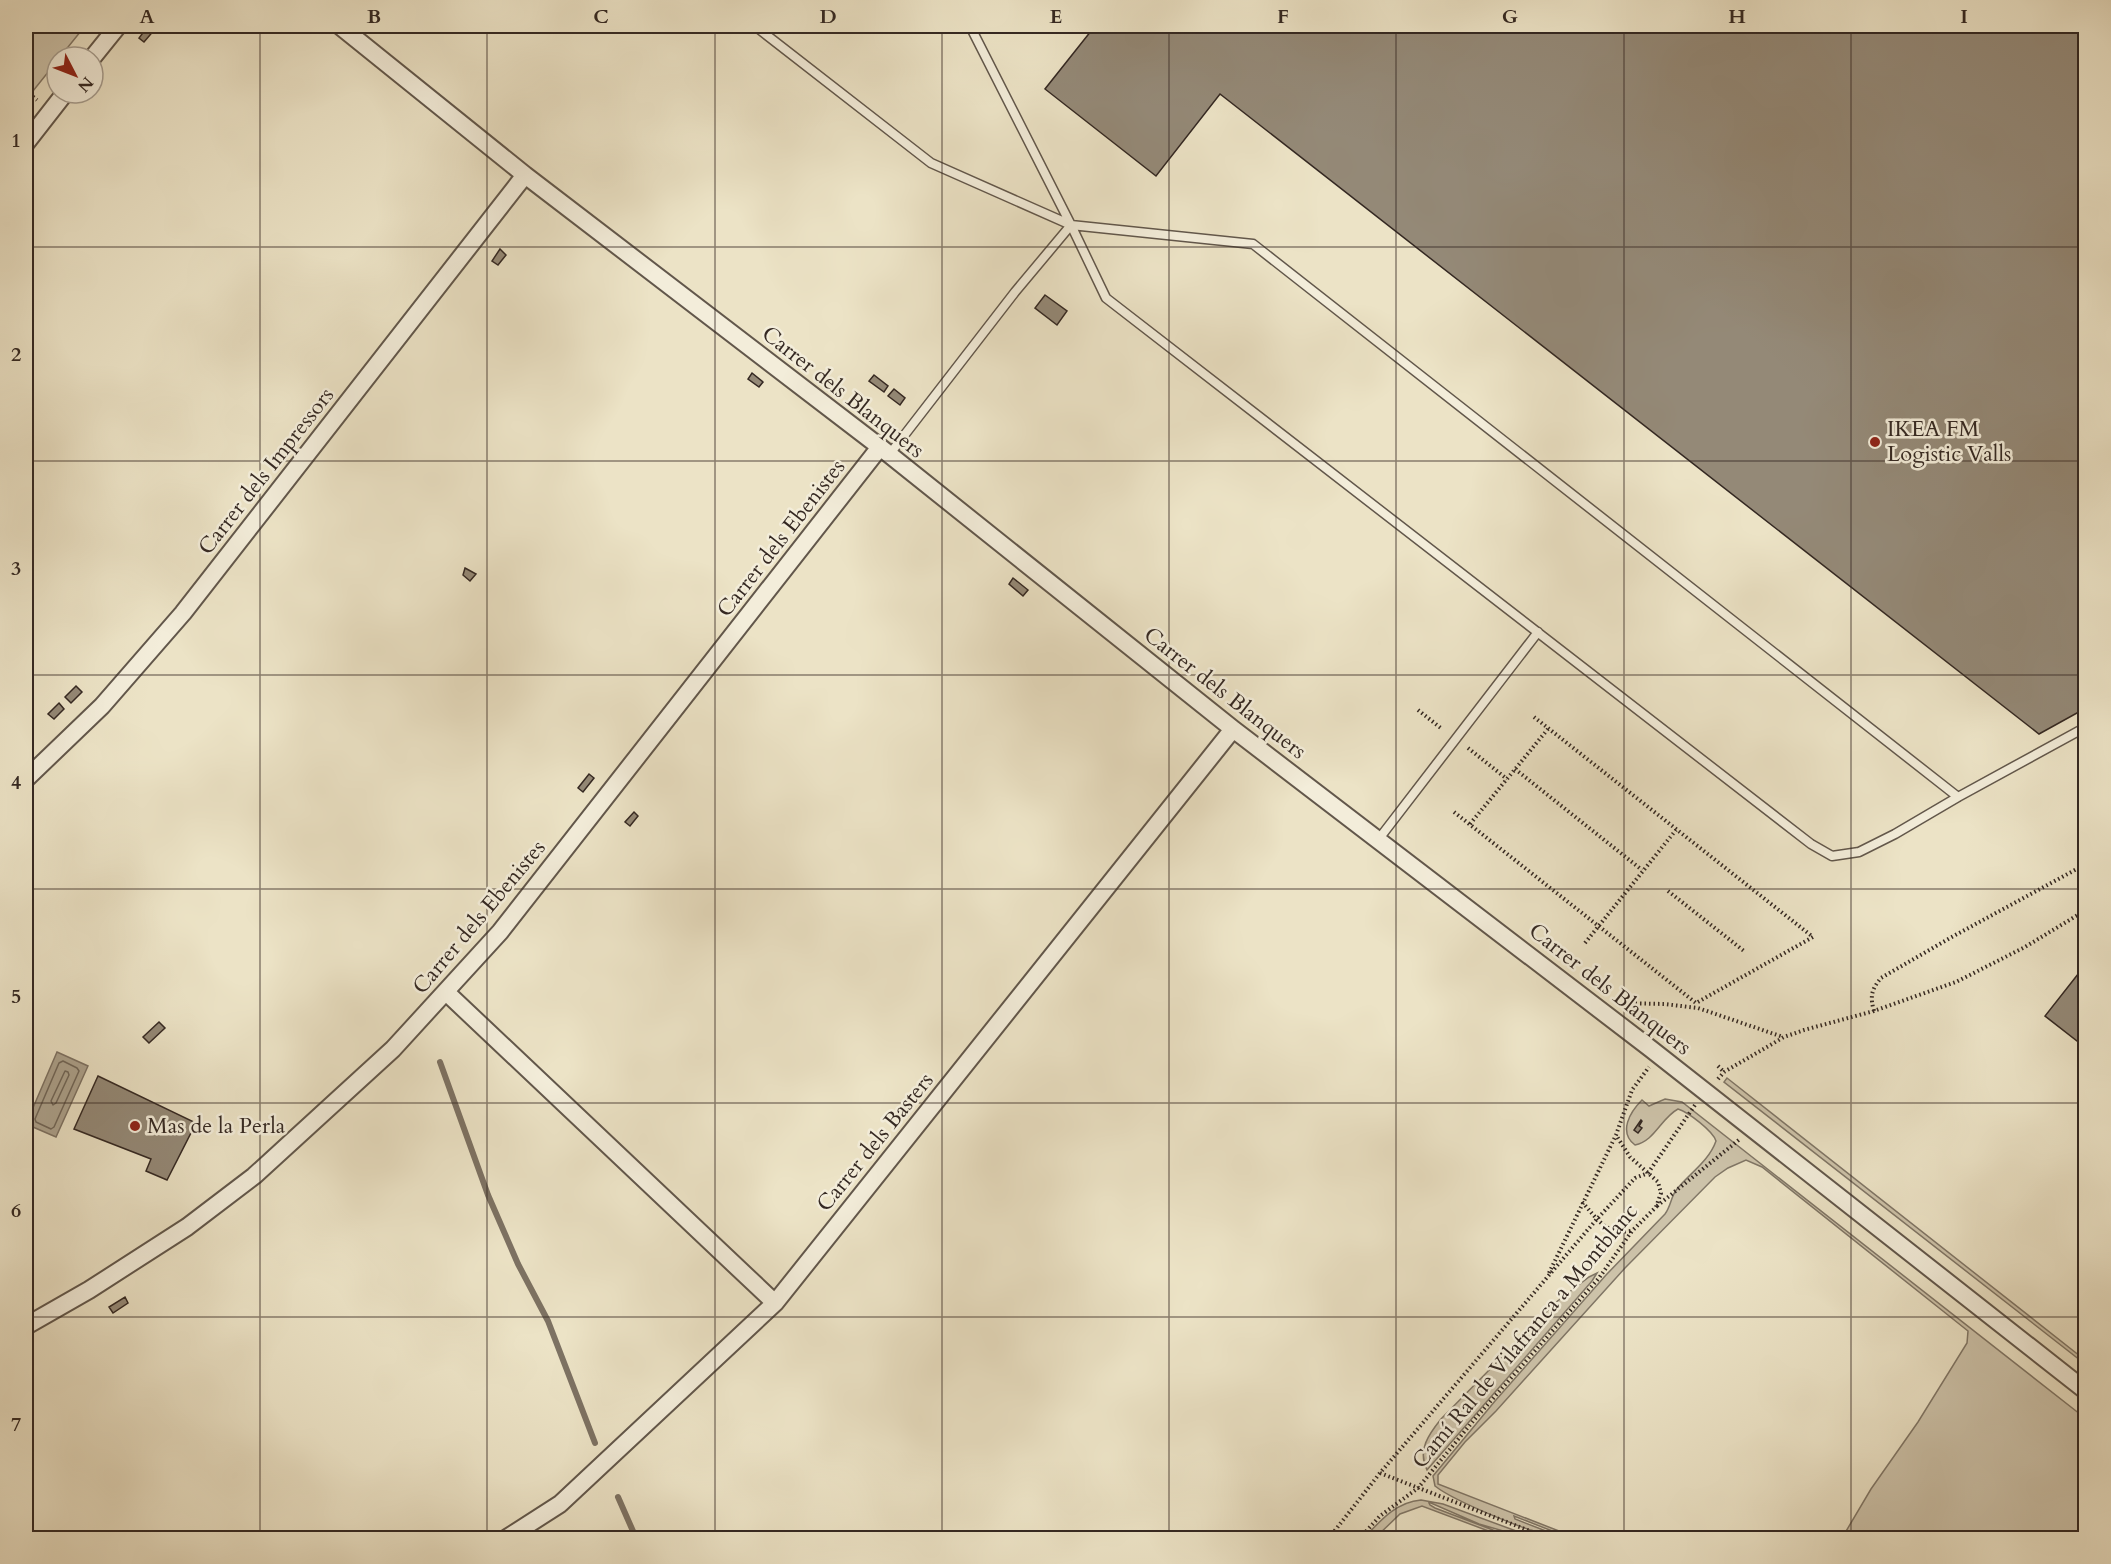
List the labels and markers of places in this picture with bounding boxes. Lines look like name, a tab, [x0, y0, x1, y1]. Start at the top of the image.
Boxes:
place label: IKEA FM Logistic Valls	[1887, 414, 2011, 469]
marker: IKEA FM Logistic Valls	[1868, 435, 1882, 449]
place label: Mas de la Perla	[147, 1111, 286, 1141]
marker: Mas de la Perla	[128, 1119, 142, 1133]

